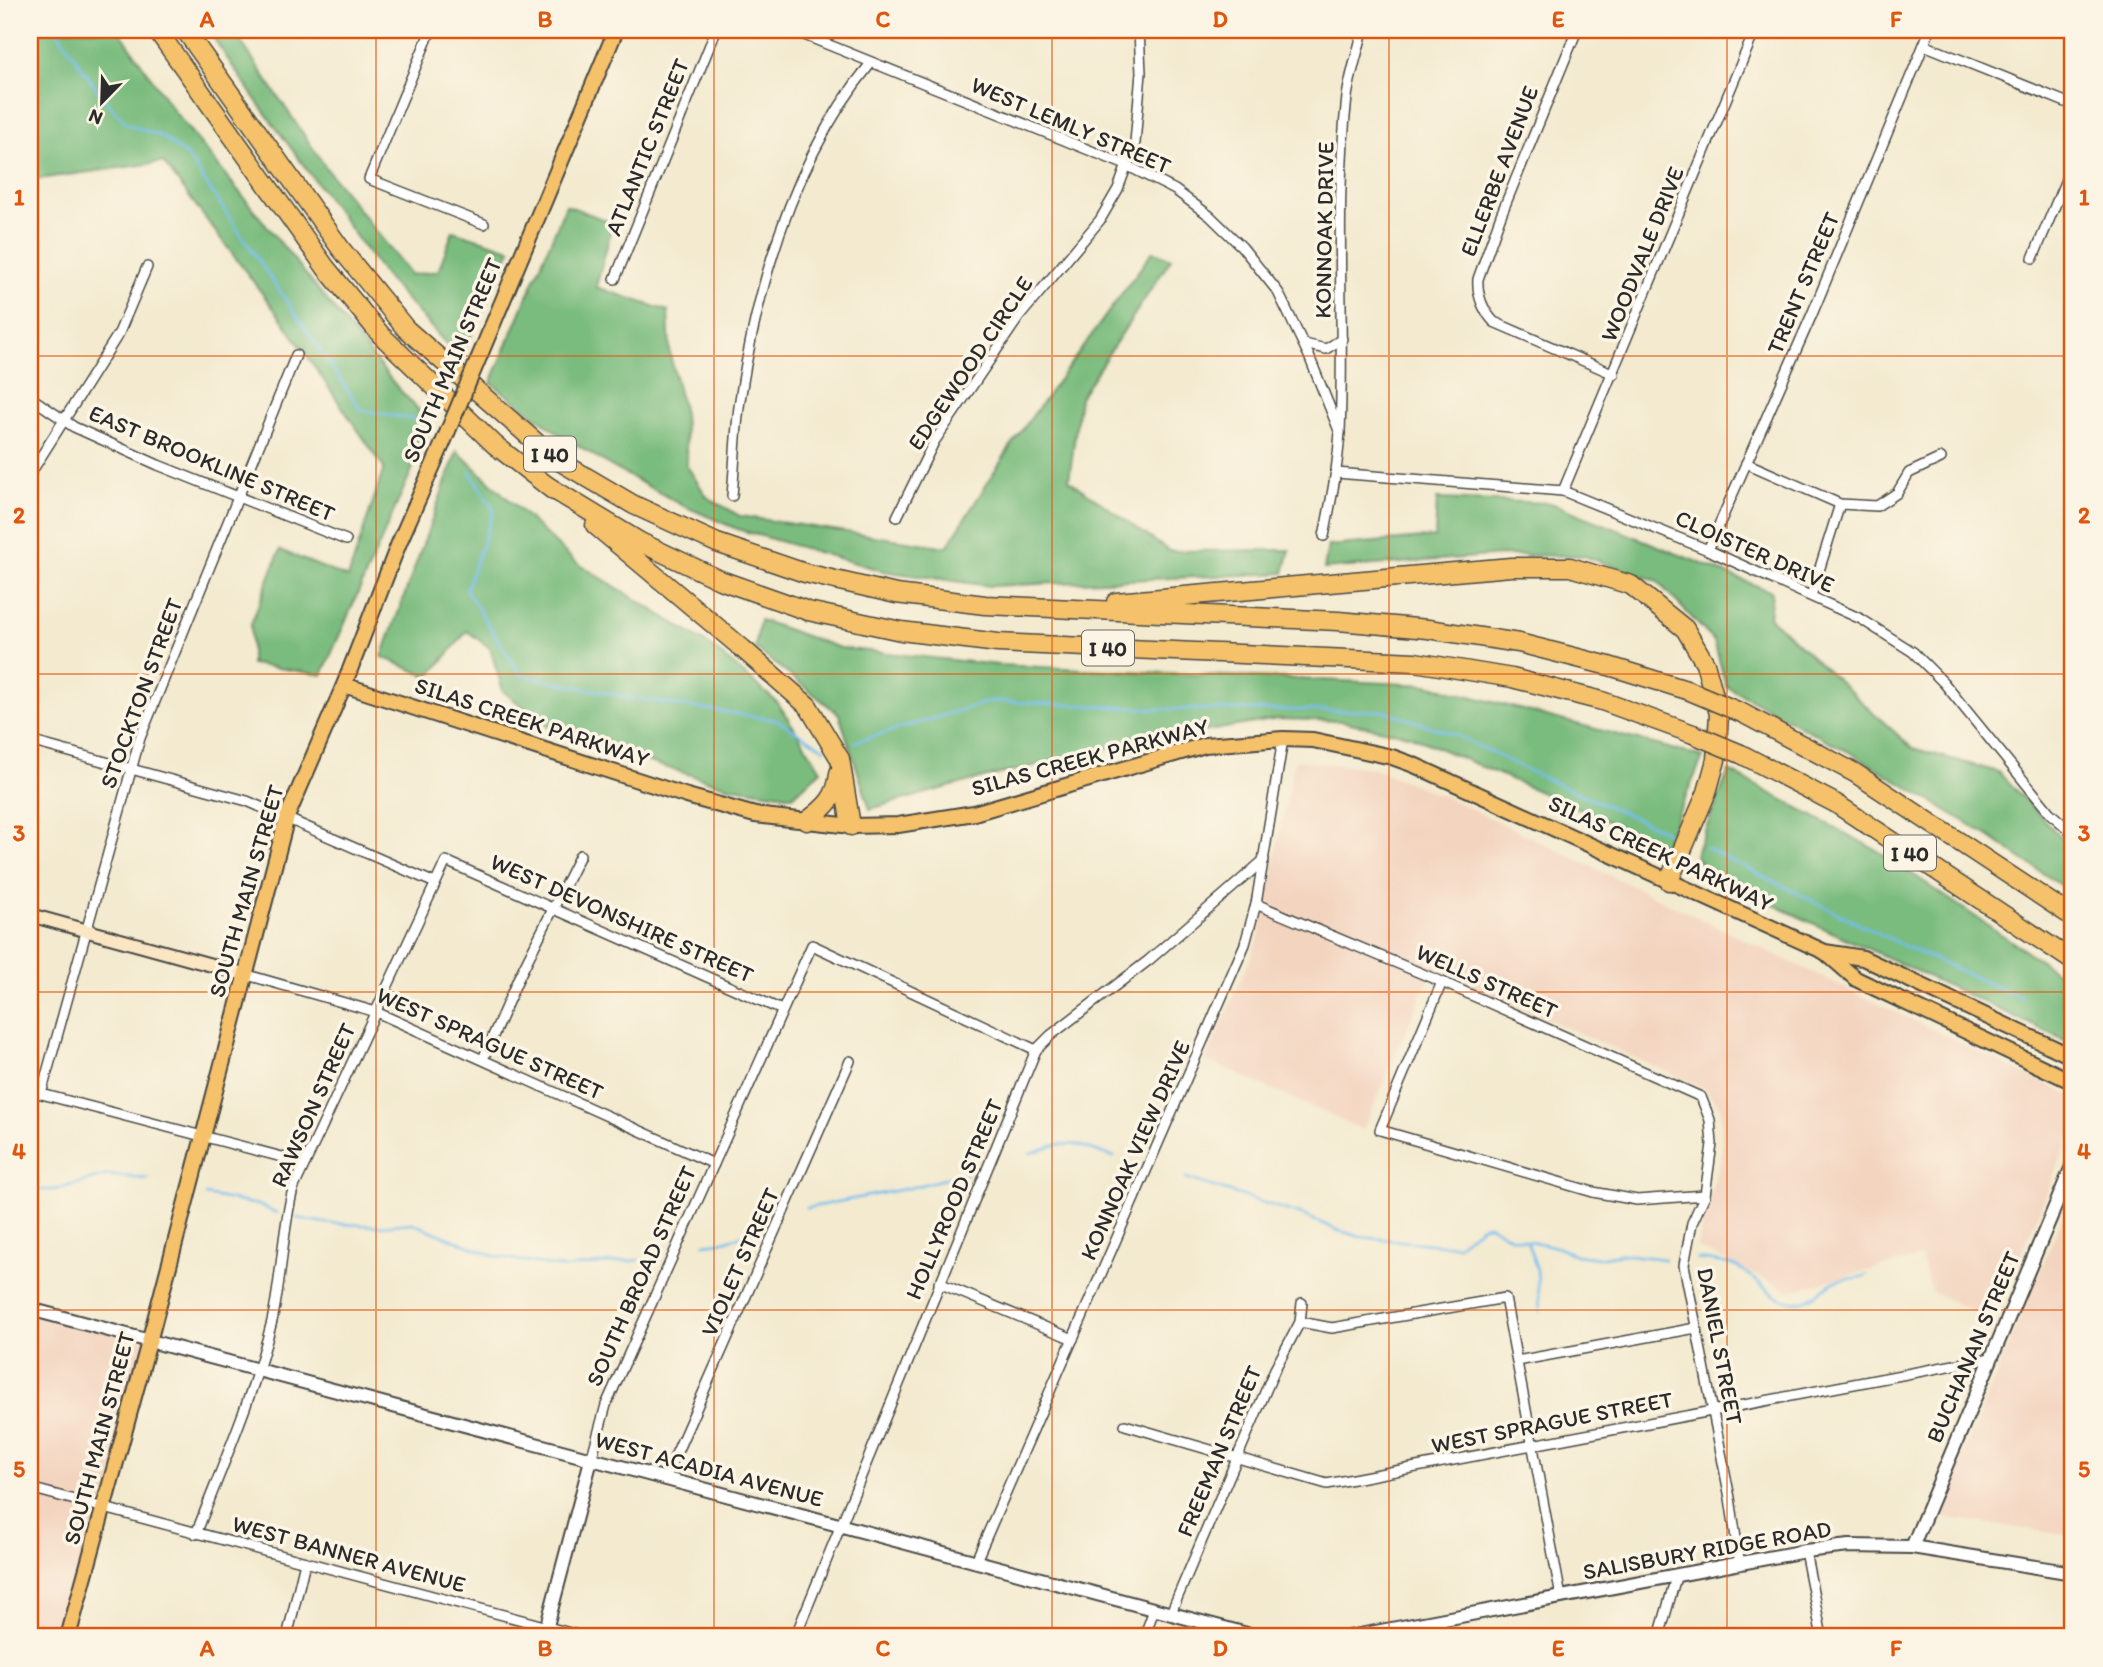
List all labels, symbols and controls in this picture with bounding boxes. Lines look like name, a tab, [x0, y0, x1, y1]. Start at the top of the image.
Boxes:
text: A	[199, 5, 215, 33]
text: B	[538, 5, 553, 33]
text: C	[876, 5, 891, 33]
text: D	[1212, 5, 1228, 33]
text: E	[1552, 5, 1565, 33]
text: F	[1890, 5, 1903, 33]
street label: ATLANTIC STREET	[599, 54, 695, 239]
north arrow	[66, 66, 136, 136]
street label: WEST LEMLY STREET	[967, 70, 1175, 180]
street label: ELLERBE AVENUE	[1454, 82, 1544, 260]
text: N	[85, 104, 106, 130]
street label: KONNOAK DRIVE	[1308, 141, 1340, 319]
street label: WOODVALE DRIVE	[1594, 162, 1690, 346]
text: 1	[14, 183, 25, 211]
text: 1	[2079, 183, 2090, 211]
street label: TRENT STREET	[1760, 208, 1846, 358]
street label: SOUTH MAIN STREET	[396, 253, 508, 467]
street label: EDGEWOOD CIRCLE	[901, 270, 1039, 455]
street label: EAST BROOKLINE STREET	[85, 398, 339, 528]
road number: I 40	[524, 436, 576, 472]
text: 2	[13, 501, 26, 529]
text: 2	[2078, 501, 2091, 529]
street label: CLOISTER DRIVE	[1671, 503, 1839, 599]
street label: STOCKTON STREET	[94, 594, 188, 792]
road number: I 40	[1082, 630, 1134, 666]
street label: SILAS CREEK PARKWAY	[411, 671, 653, 773]
street label: SILAS CREEK PARKWAY	[968, 712, 1212, 802]
street label: SOUTH MAIN STREET	[202, 782, 290, 1000]
street label: SILAS CREEK PARKWAY	[1544, 789, 1778, 917]
text: 3	[13, 819, 26, 847]
text: 3	[2078, 819, 2091, 847]
road number: I 40	[1884, 836, 1936, 870]
street label: WEST DEVONSHIRE STREET	[486, 847, 758, 989]
street label: WELLS STREET	[1412, 937, 1562, 1025]
street label: WEST SPRAGUE STREET	[372, 980, 608, 1106]
street label: RAWSON STREET	[264, 1019, 362, 1191]
street label: KONNOAK VIEW DRIVE	[1074, 1036, 1196, 1264]
street label: HOLLYROOD STREET	[899, 1094, 1009, 1304]
text: 4	[12, 1137, 26, 1165]
text: 4	[2077, 1137, 2091, 1165]
street label: SOUTH BROAD STREET	[580, 1161, 702, 1390]
street label: VIOLET STREET	[695, 1183, 785, 1341]
street label: BUCHANAN STREET	[1920, 1247, 2026, 1447]
street label: DANIEL STREET	[1691, 1265, 1749, 1427]
street label: SOUTH MAIN STREET	[57, 1328, 141, 1548]
street label: FREEMAN STREET	[1170, 1361, 1268, 1541]
street label: WEST SPRAGUE STREET	[1429, 1385, 1675, 1459]
street label: WEST ACADIA AVENUE	[592, 1425, 826, 1513]
text: 5	[13, 1455, 25, 1483]
text: 5	[2078, 1455, 2090, 1483]
street label: WEST BANNER AVENUE	[229, 1509, 469, 1599]
street label: SALISBURY RIDGE ROAD	[1581, 1514, 1833, 1586]
text: A	[199, 1634, 215, 1662]
text: B	[538, 1634, 553, 1662]
text: C	[876, 1634, 891, 1662]
text: D	[1212, 1634, 1228, 1662]
text: E	[1552, 1634, 1565, 1662]
text: F	[1890, 1634, 1903, 1662]

